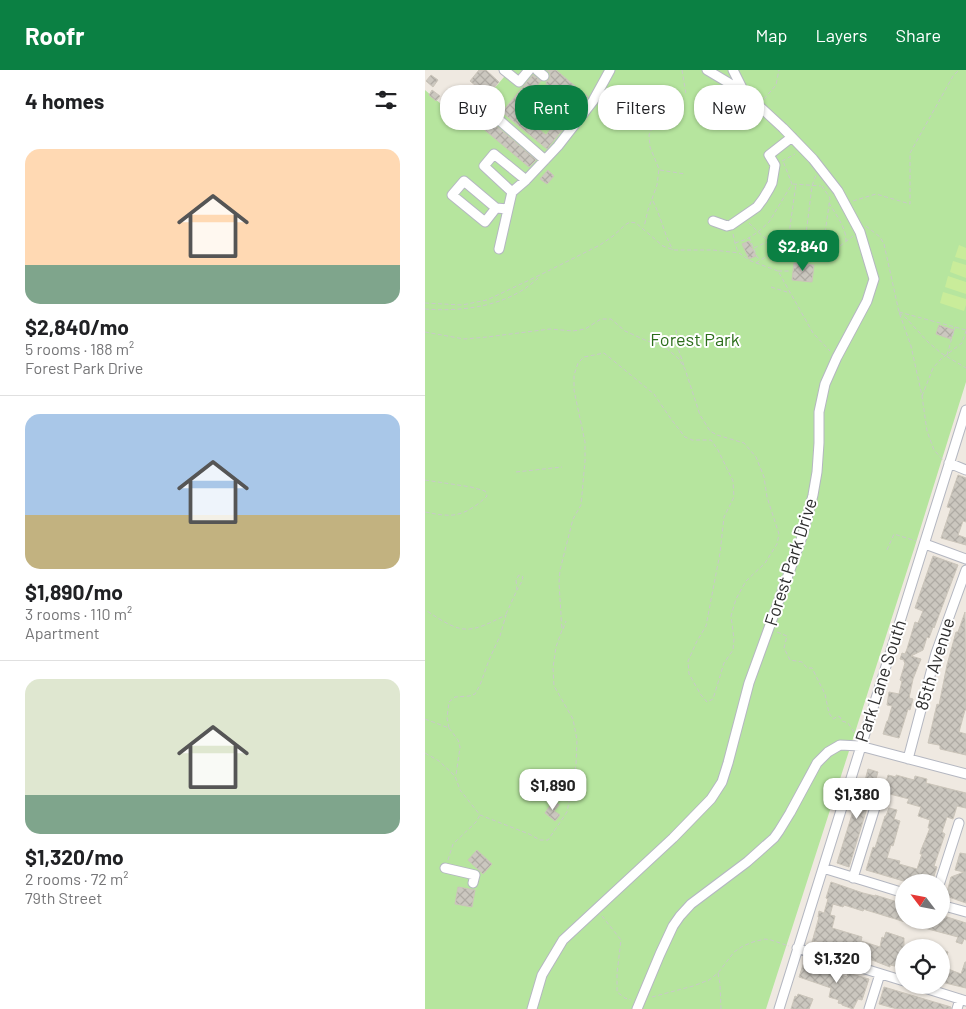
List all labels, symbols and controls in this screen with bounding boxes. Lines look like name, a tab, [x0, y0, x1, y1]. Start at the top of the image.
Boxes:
text: Roofr	[25, 21, 84, 50]
text: Map	[755, 24, 787, 46]
text: Layers	[815, 24, 868, 46]
text: Share	[896, 24, 941, 46]
chip: Buy	[440, 85, 505, 130]
chip: Rent	[515, 85, 588, 130]
chip: Filters	[598, 85, 684, 130]
chip: New	[694, 85, 764, 130]
icon: filters	[372, 86, 400, 114]
text: 4 homes	[25, 88, 104, 113]
icon: home	[168, 181, 258, 271]
pin: $2,840	[762, 230, 844, 272]
text: $2,840	[778, 236, 828, 255]
text: $2,840/mo	[25, 314, 129, 339]
park label: Forest Park	[650, 328, 740, 350]
text: 5 rooms · 188 m²	[25, 339, 134, 358]
text: Forest Park Drive	[25, 358, 143, 377]
icon: home	[168, 447, 258, 537]
street label: Forest Park Drive	[759, 495, 821, 628]
text: $1,890/mo	[25, 579, 123, 604]
text: 3 rooms · 110 m²	[25, 604, 132, 623]
street label: 85th Avenue	[910, 615, 959, 713]
street label: Park Lane South	[850, 617, 910, 745]
text: Apartment	[25, 623, 100, 642]
icon: home	[168, 712, 258, 802]
pin: $1,890	[512, 768, 594, 811]
text: $1,890	[530, 775, 576, 794]
pin: $1,380	[816, 778, 898, 820]
text: $1,380	[834, 784, 880, 803]
text: $1,320/mo	[25, 844, 124, 869]
text: 2 rooms · 72 m²	[25, 869, 128, 888]
north arrow	[895, 874, 950, 929]
map controls	[895, 874, 950, 994]
text: 79th Street	[25, 888, 102, 907]
button: locate	[895, 939, 950, 994]
pin: $1,320	[796, 942, 878, 984]
text: $1,320	[814, 948, 860, 967]

